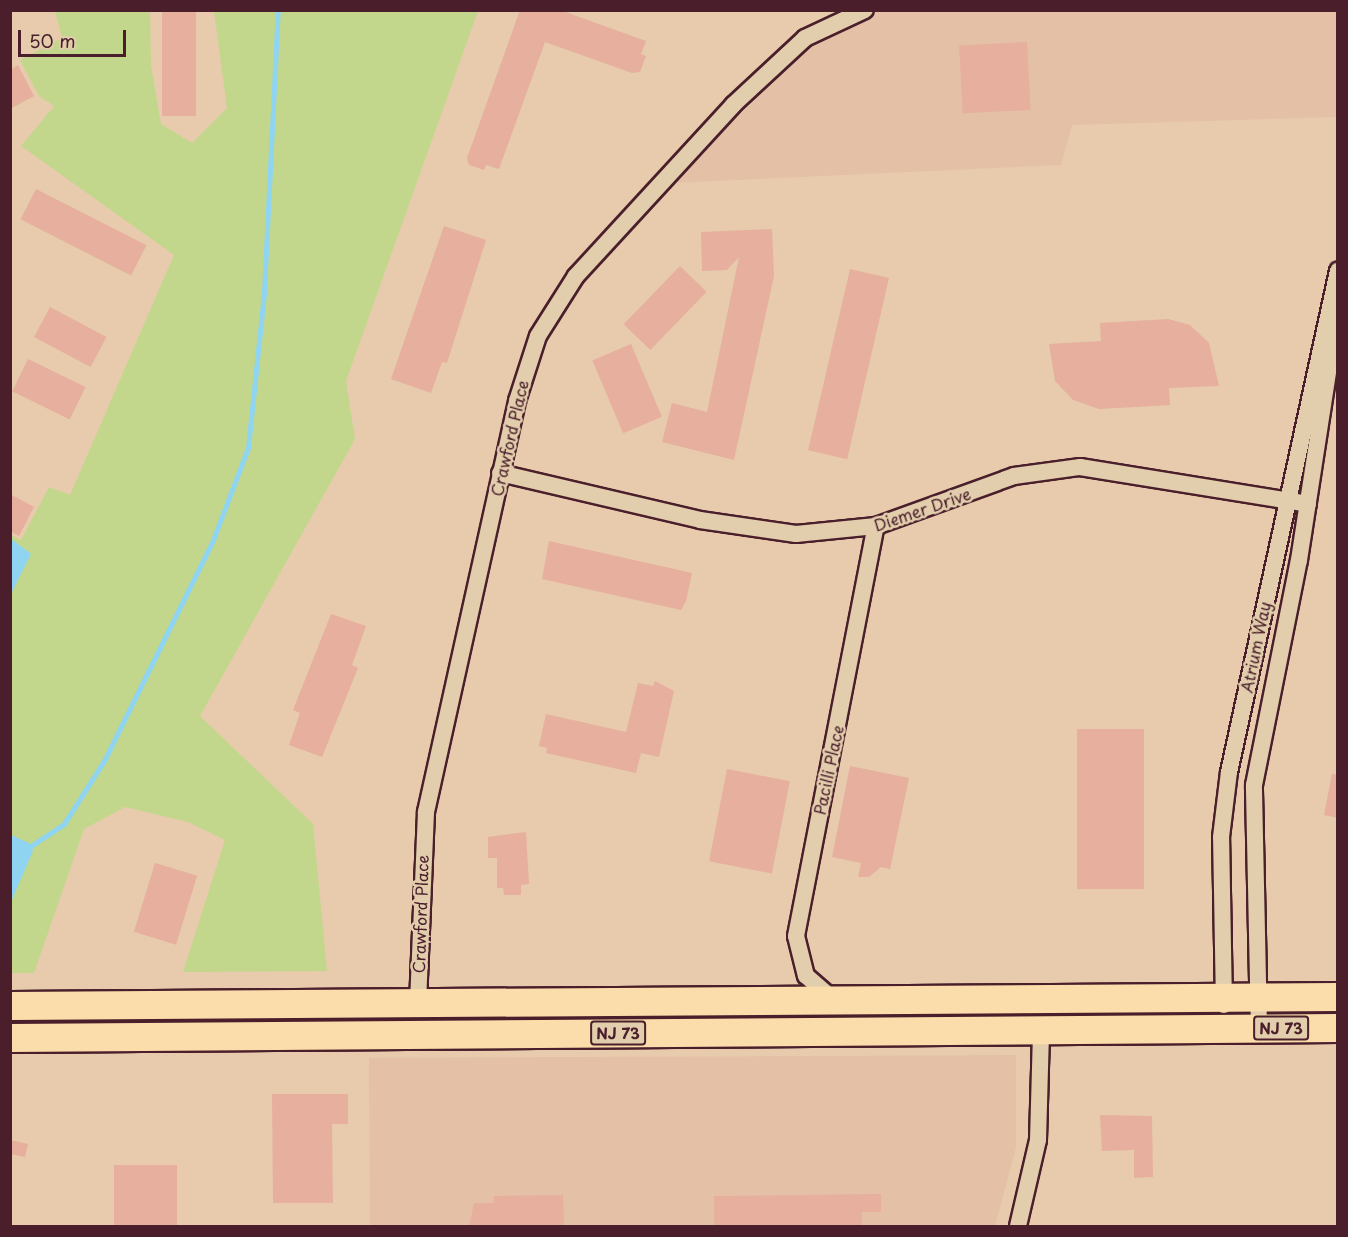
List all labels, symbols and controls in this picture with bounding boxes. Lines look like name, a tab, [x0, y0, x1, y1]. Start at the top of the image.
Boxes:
scale bar	[21, 18, 129, 56]
text: 50 m	[29, 27, 76, 54]
street label: Crawford Place	[486, 378, 532, 498]
street label: Diemer Drive	[871, 483, 973, 535]
street label: Atrium Way	[1236, 600, 1274, 694]
street label: Pacilli Place	[809, 723, 847, 817]
street label: Crawford Place	[408, 854, 432, 974]
road number: NJ 73	[1252, 1016, 1310, 1040]
road number: NJ 73	[590, 1021, 646, 1045]

